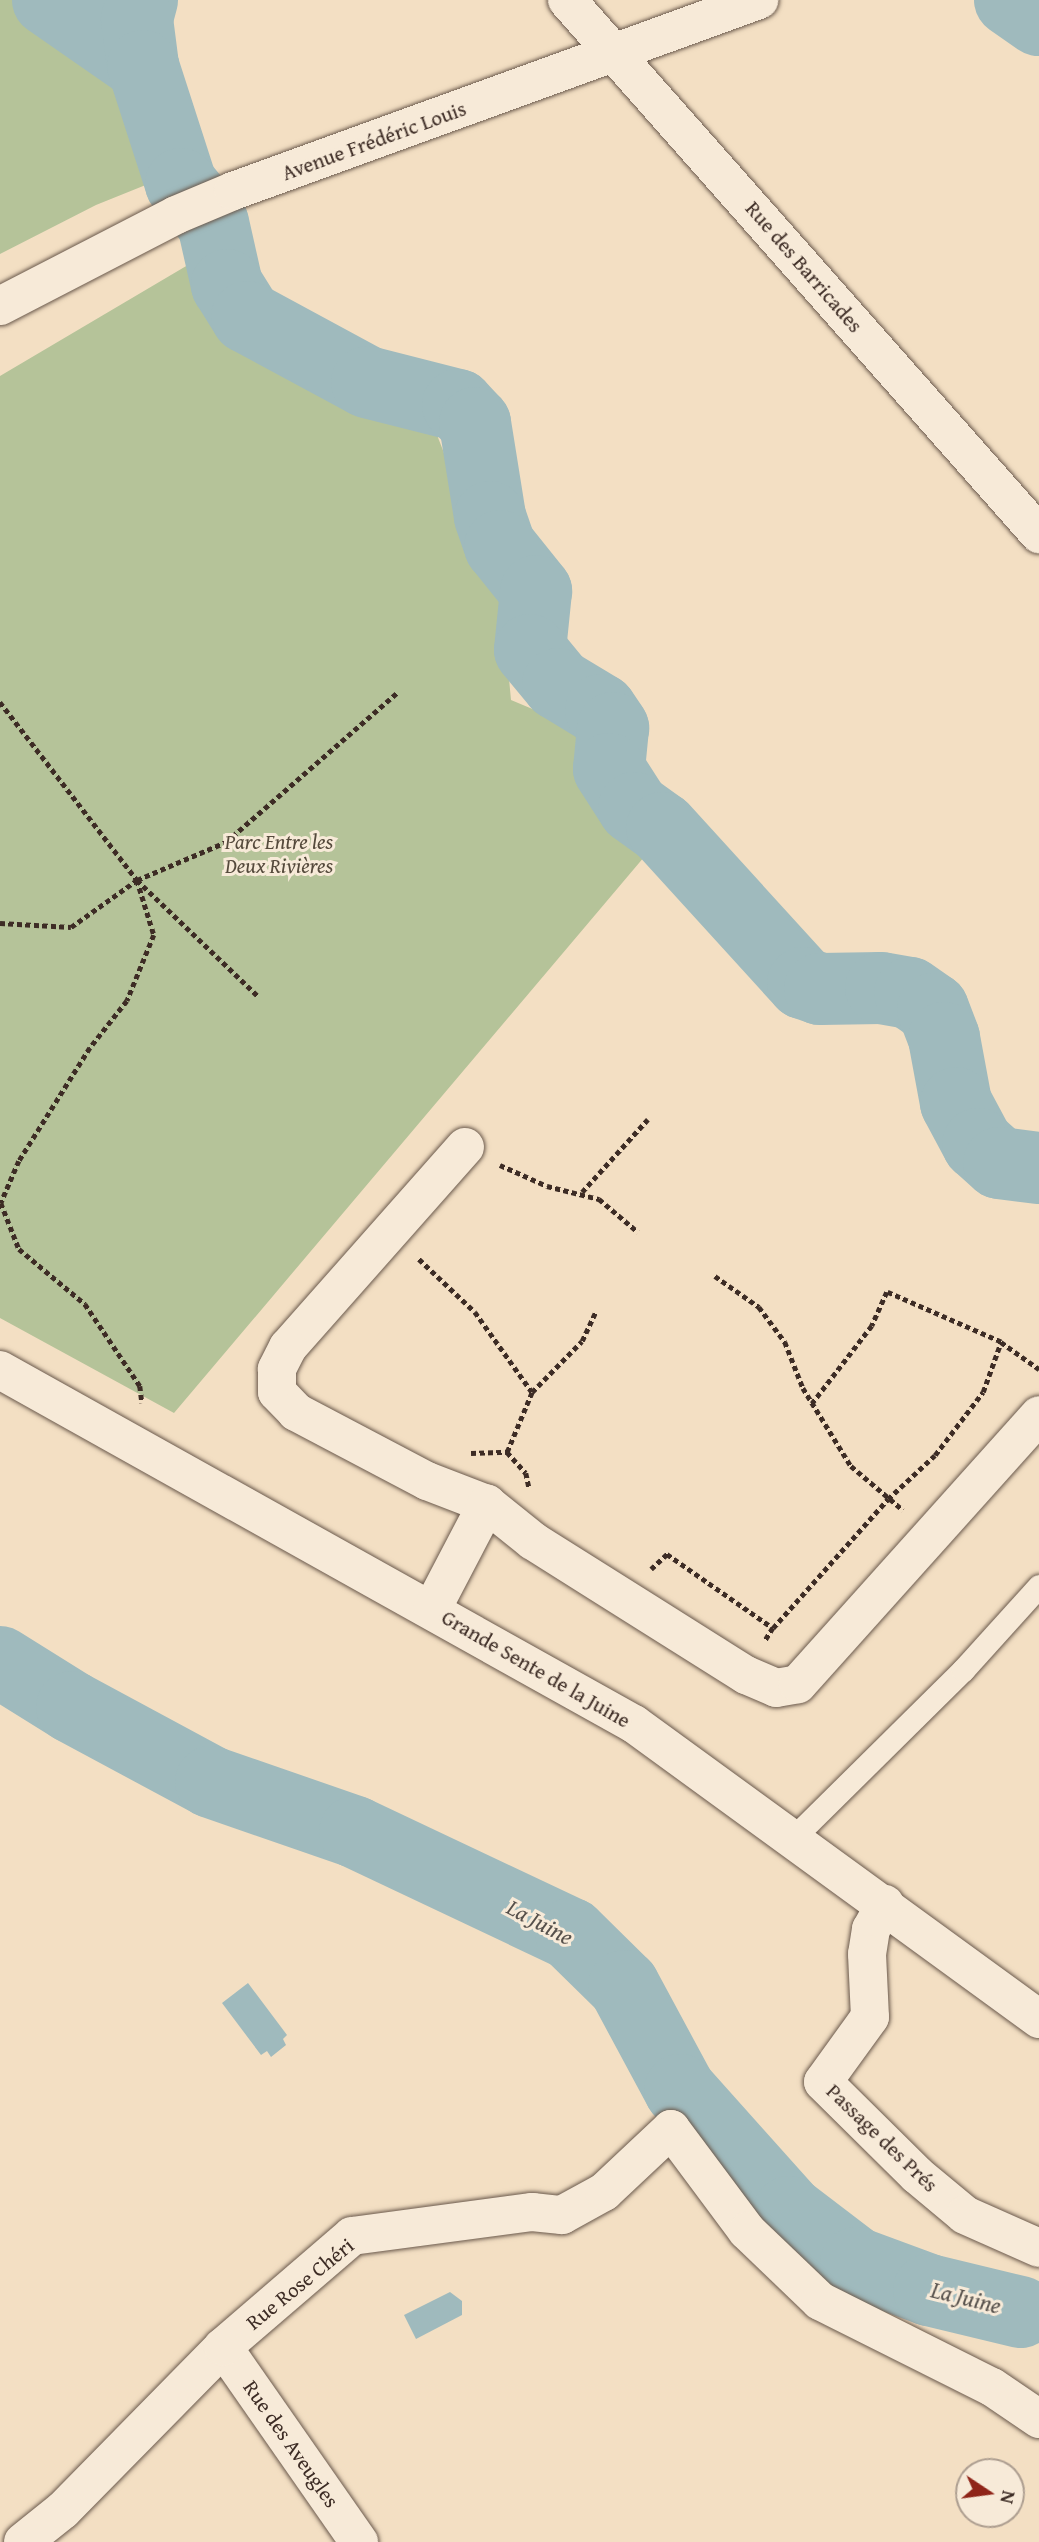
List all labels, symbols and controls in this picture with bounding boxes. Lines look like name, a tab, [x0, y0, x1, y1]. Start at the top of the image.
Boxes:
street label: Avenue Frédéric Louis	[279, 96, 469, 186]
street label: Rue des Barricades	[740, 196, 868, 338]
park label: Parc Entre les Deux Rivières	[225, 829, 333, 879]
street label: Grande Sente de la Juine	[437, 1605, 635, 1733]
water label: La Juine	[502, 1893, 578, 1951]
street label: Passage des Prés	[821, 2079, 943, 2197]
street label: Rue Rose Chéri	[241, 2233, 359, 2335]
water label: La Juine	[928, 2276, 1004, 2320]
street label: Rue des Aveugles	[238, 2376, 344, 2512]
north arrow	[955, 2458, 1025, 2528]
text: N	[993, 2488, 1024, 2507]

